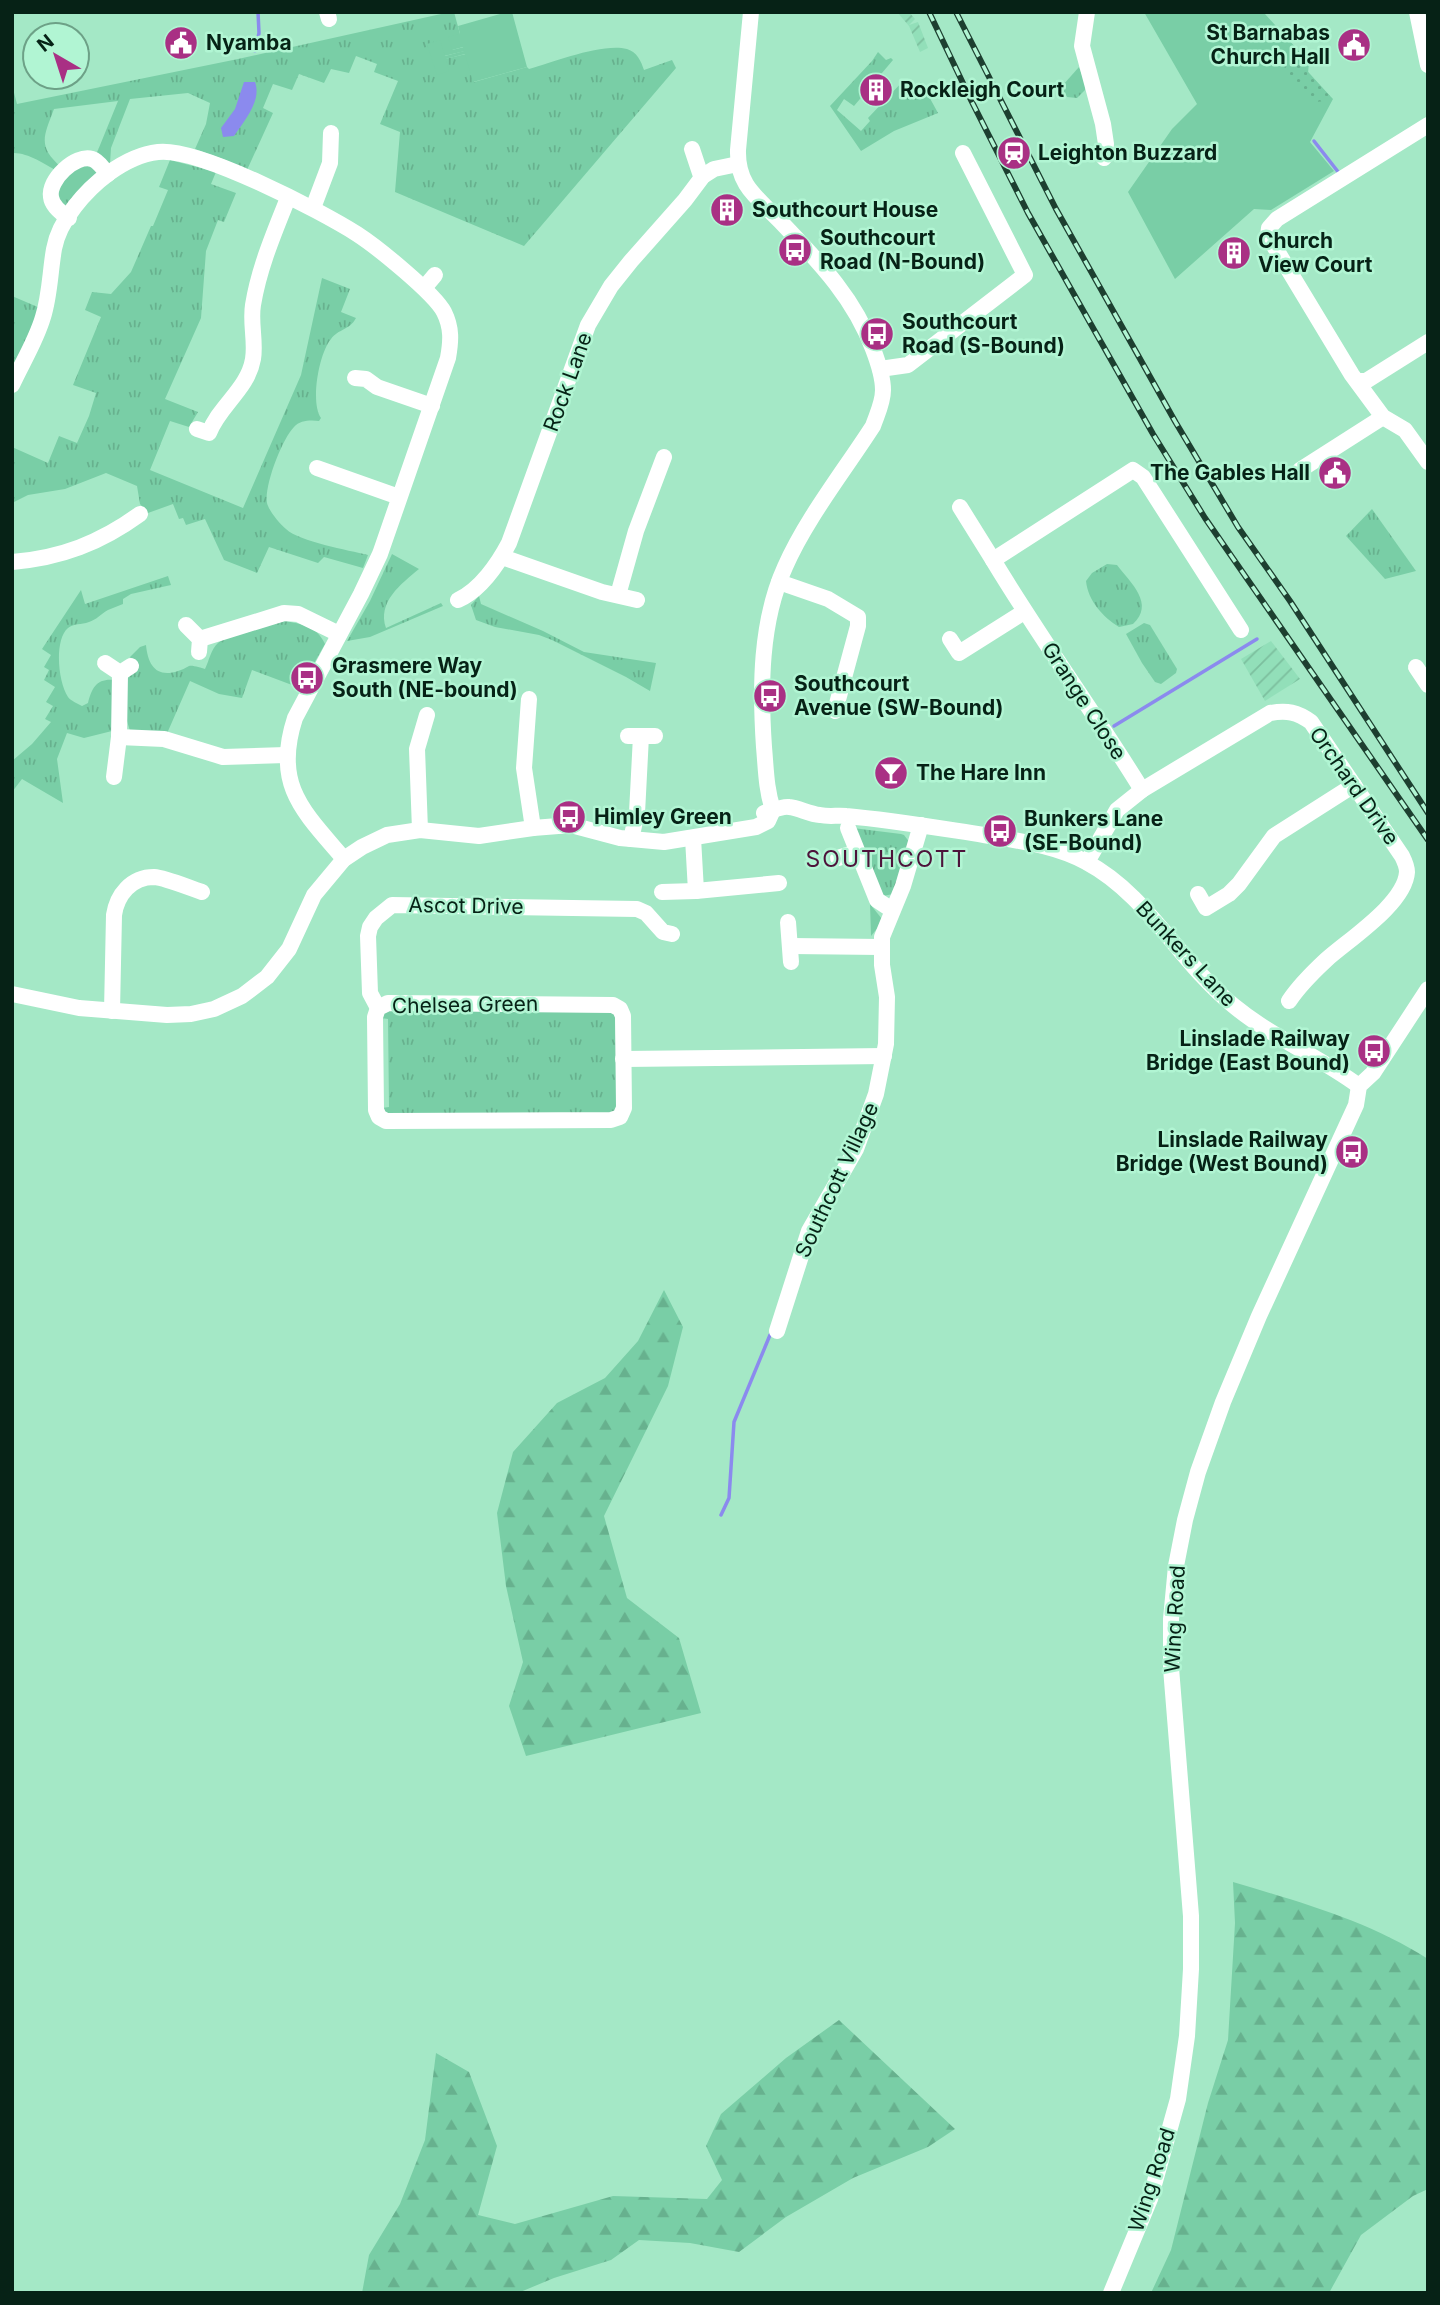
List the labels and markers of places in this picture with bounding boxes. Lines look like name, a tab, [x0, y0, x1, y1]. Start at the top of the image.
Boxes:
place label: St Barnabas Church Hall	[1206, 20, 1330, 69]
public building icon: Nyamba	[162, 24, 200, 62]
public building icon: St Barnabas Church Hall	[1335, 26, 1373, 64]
place label: Nyamba	[206, 30, 292, 55]
building icon: Rockleigh Court	[857, 71, 895, 109]
place label: Rockleigh Court	[900, 77, 1065, 102]
station icon: Leighton Buzzard	[995, 134, 1033, 172]
place label: Leighton Buzzard	[1038, 140, 1217, 165]
building icon: Southcourt House	[708, 191, 746, 229]
place label: Southcourt House	[752, 197, 938, 222]
place label: Southcourt Road (N-Bound)	[820, 225, 985, 274]
place label: Church View Court	[1258, 228, 1373, 277]
bus stop icon: Southcourt Road (N-Bound)	[776, 231, 814, 269]
building icon: Church View Court	[1215, 234, 1253, 272]
place label: Southcourt Road (S-Bound)	[902, 309, 1065, 358]
bus stop icon: Southcourt Road (S-Bound)	[858, 315, 896, 353]
public building icon: The Gables Hall	[1316, 454, 1354, 492]
place label: The Gables Hall	[1150, 460, 1310, 485]
place label: Grasmere Way South (NE-bound)	[332, 653, 518, 702]
bus stop icon: Grasmere Way South (NE-bound)	[288, 659, 326, 697]
place label: Southcourt Avenue (SW-Bound)	[794, 671, 1003, 720]
bus stop icon: Southcourt Avenue (SW-Bound)	[751, 677, 789, 715]
bar icon: The Hare Inn	[872, 754, 910, 792]
place label: The Hare Inn	[916, 760, 1046, 785]
bus stop icon: Himley Green	[550, 798, 588, 836]
place label: Himley Green	[594, 804, 732, 829]
place label: Bunkers Lane (SE-Bound)	[1024, 806, 1163, 855]
bus stop icon: Bunkers Lane (SE-Bound)	[981, 812, 1019, 850]
place label: Linslade Railway Bridge (East Bound)	[1146, 1026, 1350, 1075]
bus stop icon: Linslade Railway Bridge (East Bound)	[1355, 1032, 1393, 1070]
place label: Linslade Railway Bridge (West Bound)	[1116, 1127, 1328, 1176]
bus stop icon: Linslade Railway Bridge (West Bound)	[1333, 1133, 1371, 1171]

